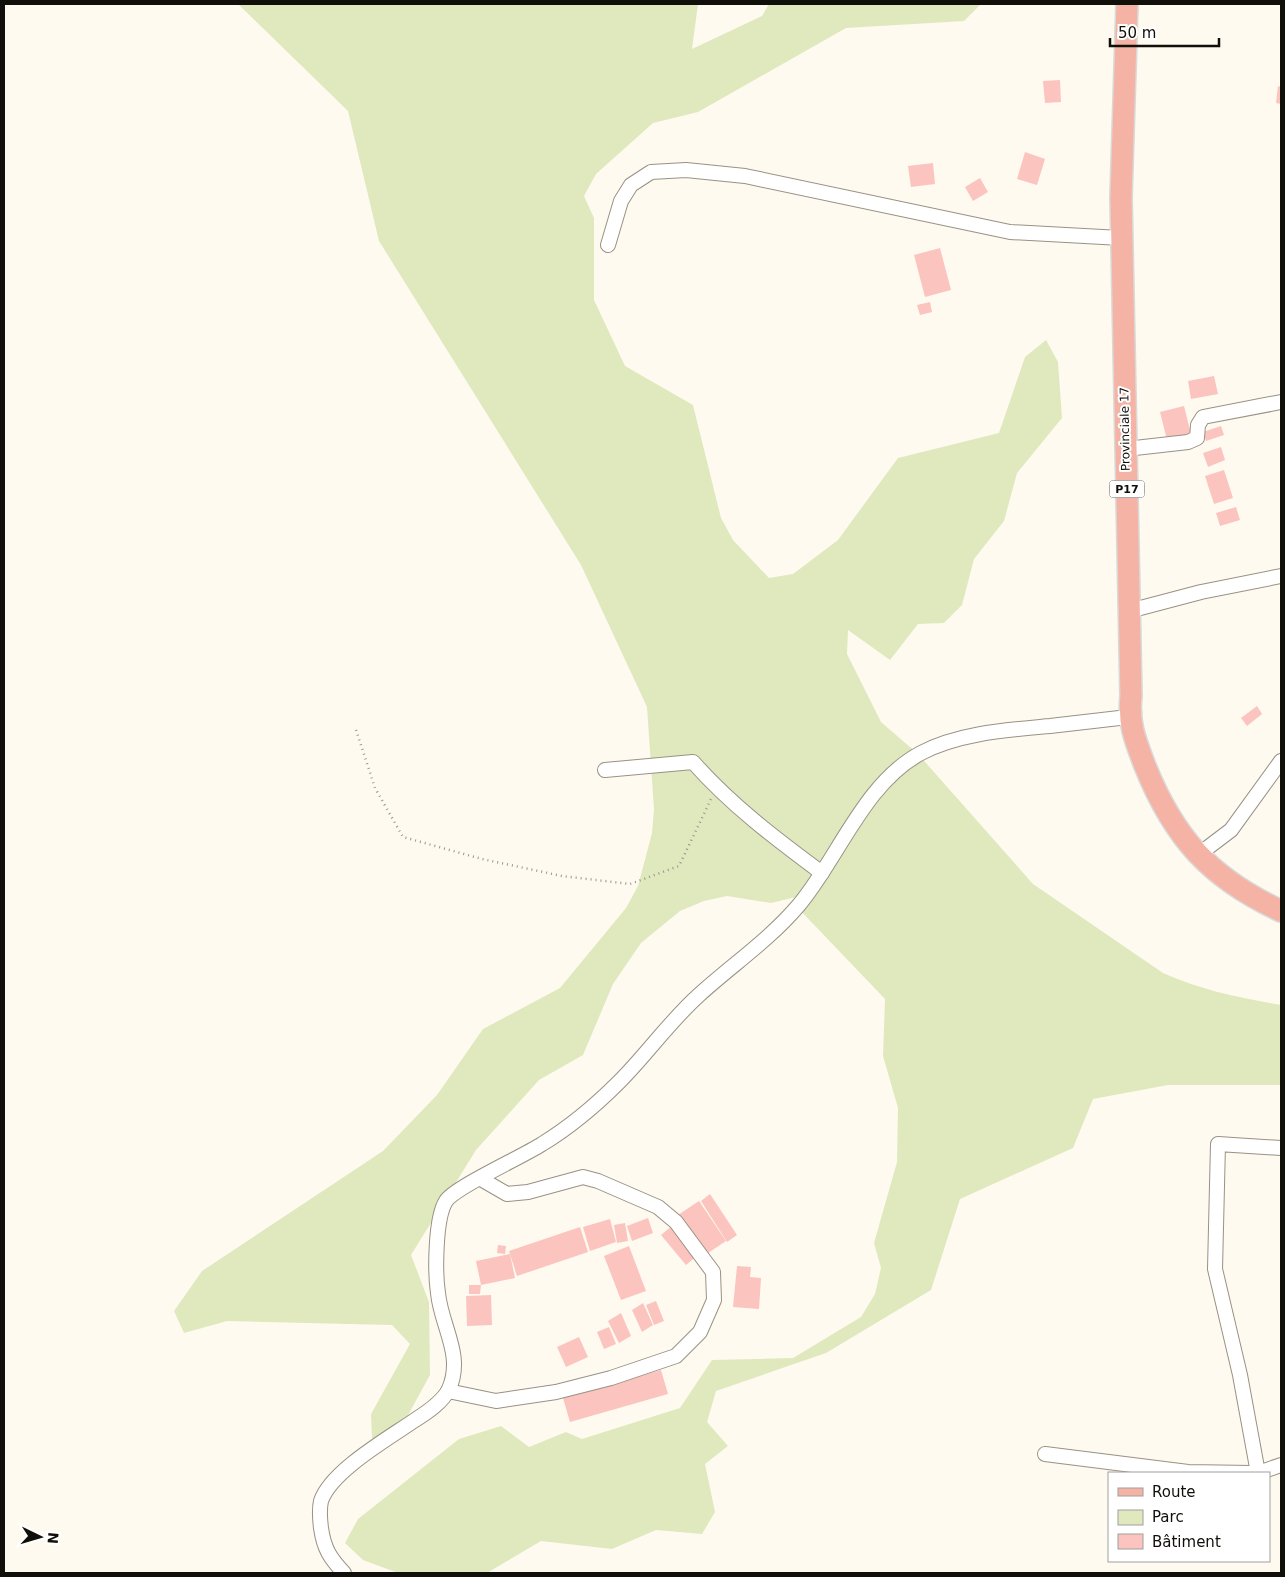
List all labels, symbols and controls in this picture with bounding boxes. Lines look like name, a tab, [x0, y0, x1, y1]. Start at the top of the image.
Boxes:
scale bar	[1110, 15, 1219, 47]
text: 50 m	[1118, 24, 1156, 42]
street label: Provinciale 17	[1117, 387, 1133, 471]
road number: P17	[1110, 480, 1144, 498]
legend	[1108, 1472, 1270, 1562]
text: Route	[1152, 1483, 1196, 1501]
text: Parc	[1152, 1508, 1184, 1526]
north arrow	[15, 1512, 65, 1562]
text: N	[44, 1532, 61, 1545]
text: Bâtiment	[1152, 1533, 1221, 1551]

